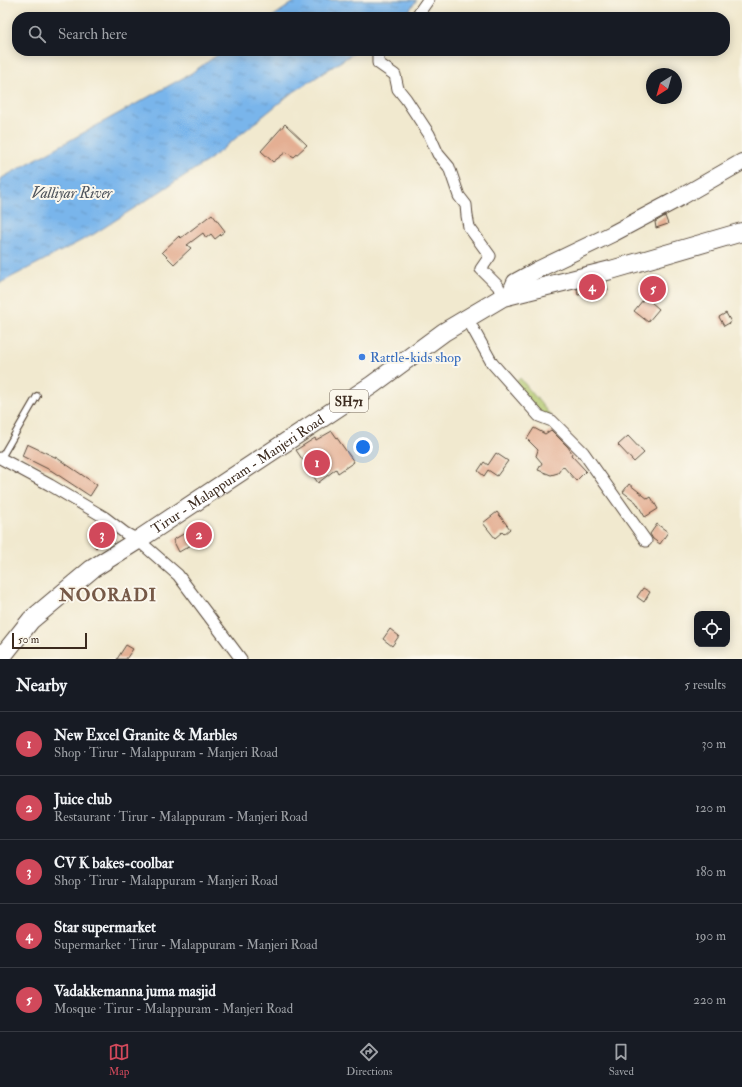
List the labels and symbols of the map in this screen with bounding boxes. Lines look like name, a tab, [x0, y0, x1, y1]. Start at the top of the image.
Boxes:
north arrow	[646, 68, 682, 104]
water label: Valliyar River	[32, 184, 114, 203]
pin: 4	[579, 272, 605, 302]
pin: 5	[640, 274, 666, 304]
place label: Rattle-kids shop	[370, 349, 461, 367]
marker: Rattle-kids shop	[357, 352, 367, 362]
road number: SH71	[330, 390, 368, 412]
street label: Tirur - Malappuram - Manjeri Road	[148, 411, 327, 538]
your location	[353, 437, 373, 457]
pin: 1	[304, 448, 330, 478]
pin: 3	[89, 520, 115, 550]
pin: 2	[186, 520, 212, 550]
district label: NOORADI	[58, 584, 157, 607]
scale bar	[12, 631, 87, 650]

